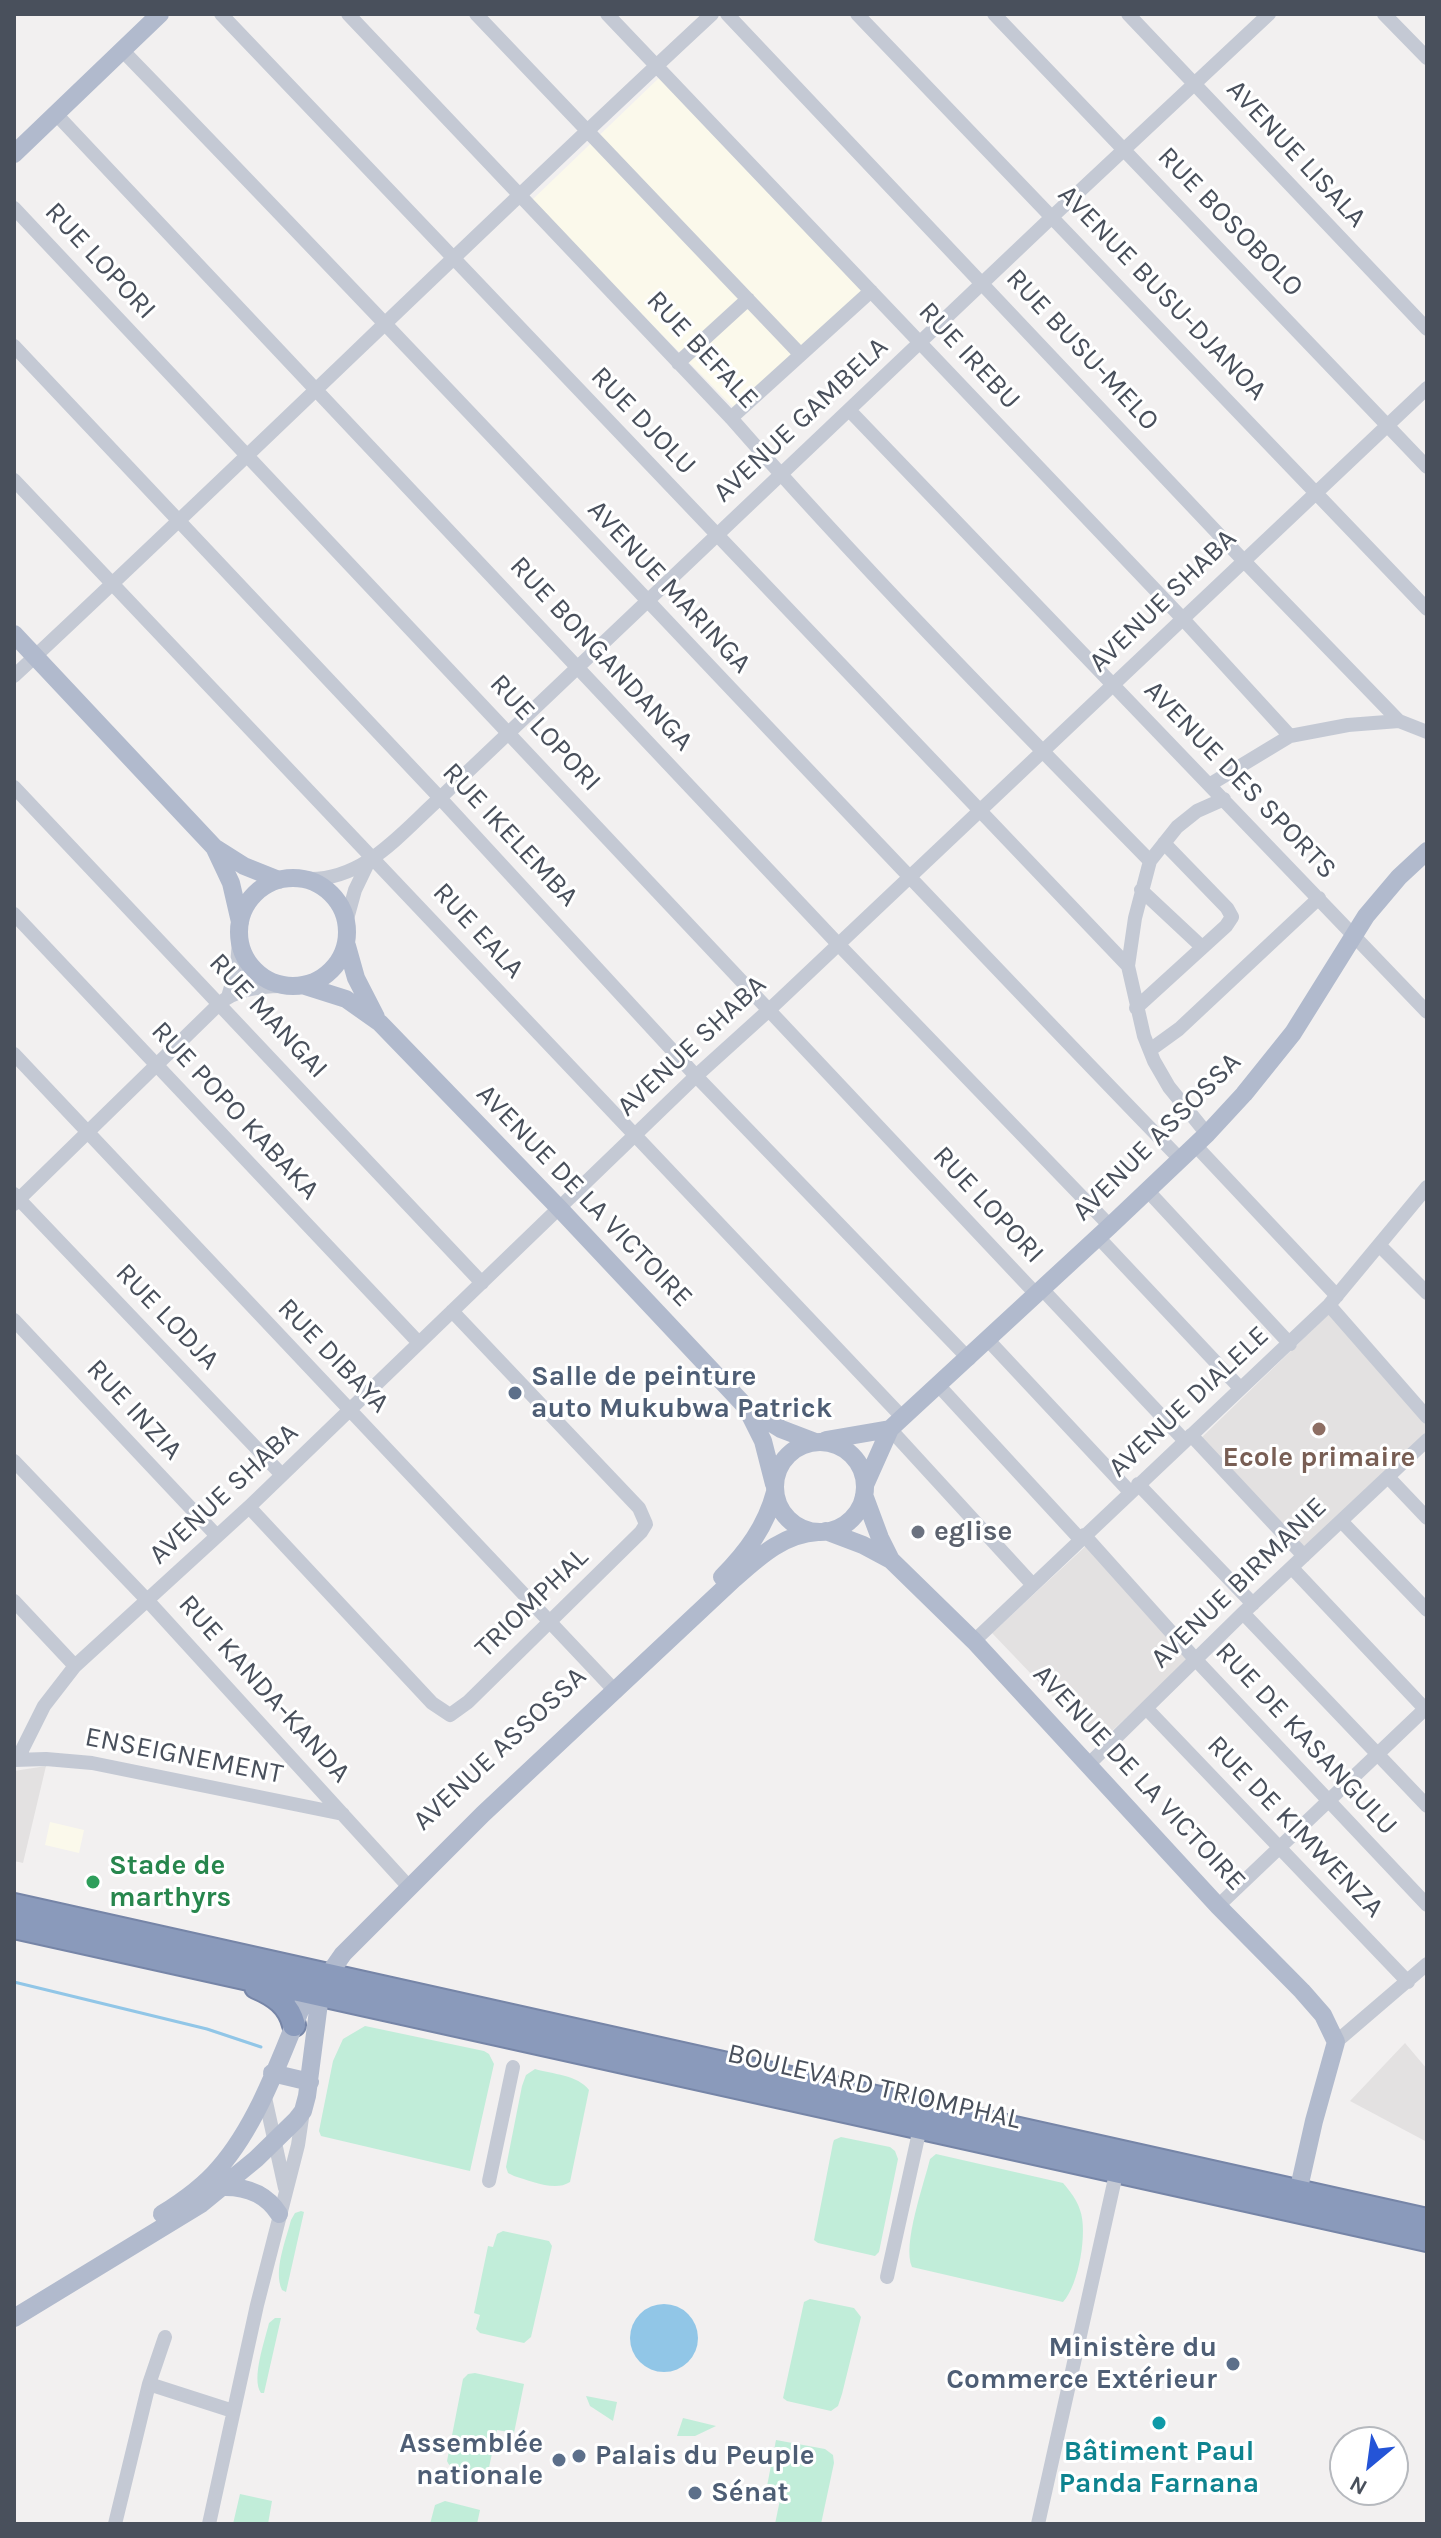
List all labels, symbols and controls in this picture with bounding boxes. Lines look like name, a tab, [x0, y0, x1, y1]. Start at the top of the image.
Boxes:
street label: AVENUE LISALA	[1219, 73, 1373, 235]
street label: RUE BOSOBOLO	[1150, 140, 1310, 304]
street label: AVENUE BUSU-DJANOA	[1050, 178, 1274, 408]
street label: RUE LOPORI	[37, 196, 163, 326]
street label: RUE BUSU-MELO	[998, 262, 1166, 438]
street label: RUE BEFALE	[639, 284, 765, 416]
street label: RUE IREBU	[911, 295, 1027, 417]
street label: AVENUE GAMBELA	[707, 330, 895, 510]
street label: RUE DJOLU	[583, 360, 703, 482]
street label: AVENUE MARINGA	[580, 493, 758, 681]
street label: AVENUE SHABA	[1082, 522, 1244, 680]
street label: RUE BONGANDANGA	[502, 550, 700, 758]
street label: RUE LOPORI	[482, 668, 608, 798]
street label: AVENUE DES SPORTS	[1137, 674, 1343, 886]
street label: RUE IKELEMBA	[435, 756, 585, 914]
street label: RUE EALA	[425, 876, 531, 986]
street label: RUE MANGAI	[202, 946, 334, 1086]
street label: AVENUE SHABA	[610, 968, 774, 1124]
street label: RUE POPO KABAKA	[144, 1015, 326, 1207]
street label: AVENUE ASSOSSA	[1066, 1046, 1248, 1228]
street label: AVENUE DE LA VICTOIRE	[469, 1078, 699, 1314]
street label: RUE LOPORI	[925, 1140, 1051, 1270]
street label: RUE LODJA	[108, 1257, 226, 1377]
street label: RUE DIBAYA	[270, 1292, 396, 1420]
street label: AVENUE DIALELE	[1102, 1319, 1276, 1485]
street label: RUE INZIA	[79, 1353, 189, 1467]
place label: Salle de peinture auto Mukubwa Patrick	[531, 1360, 832, 1426]
marker: Salle de peinture auto Mukubwa Patrick	[506, 1384, 524, 1402]
street label: AVENUE SHABA	[142, 1416, 306, 1572]
marker: Ecole primaire	[1310, 1420, 1328, 1438]
place label: Ecole primaire	[1223, 1441, 1415, 1475]
street label: AVENUE BIRMANIE	[1144, 1490, 1334, 1676]
place label: eglise	[934, 1515, 1012, 1549]
marker: eglise	[909, 1523, 927, 1541]
street label: TRIOMPHAL	[468, 1541, 596, 1665]
street label: RUE KANDA-KANDA	[171, 1588, 357, 1790]
street label: RUE DE KASANGULU	[1208, 1636, 1404, 1842]
street label: AVENUE DE LA VICTOIRE	[1025, 1658, 1253, 1898]
street label: AVENUE ASSOSSA	[406, 1660, 594, 1838]
street label: ENSEIGNEMENT	[82, 1720, 286, 1792]
street label: RUE DE KIMWENZA	[1200, 1729, 1390, 1925]
place label: Stade de marthyrs	[109, 1849, 231, 1915]
marker: Stade de marthyrs	[84, 1873, 102, 1891]
street label: BOULEVARD TRIOMPHAL	[724, 2037, 1024, 2137]
place label: Ministère du Commerce Extérieur	[946, 2331, 1217, 2397]
marker: Ministère du Commerce Extérieur	[1224, 2355, 1242, 2373]
marker: Bâtiment Paul Panda Farnana	[1150, 2414, 1168, 2432]
north arrow	[1329, 2426, 1409, 2506]
place label: Assemblée nationale	[399, 2427, 543, 2493]
place label: Bâtiment Paul Panda Farnana	[1059, 2435, 1259, 2501]
place label: Palais du Peuple	[595, 2439, 815, 2473]
marker: Palais du Peuple	[570, 2447, 588, 2465]
marker: Assemblée nationale	[550, 2451, 568, 2469]
text: N	[1345, 2470, 1372, 2500]
place label: Sénat	[711, 2476, 789, 2510]
marker: Sénat	[686, 2484, 704, 2502]

